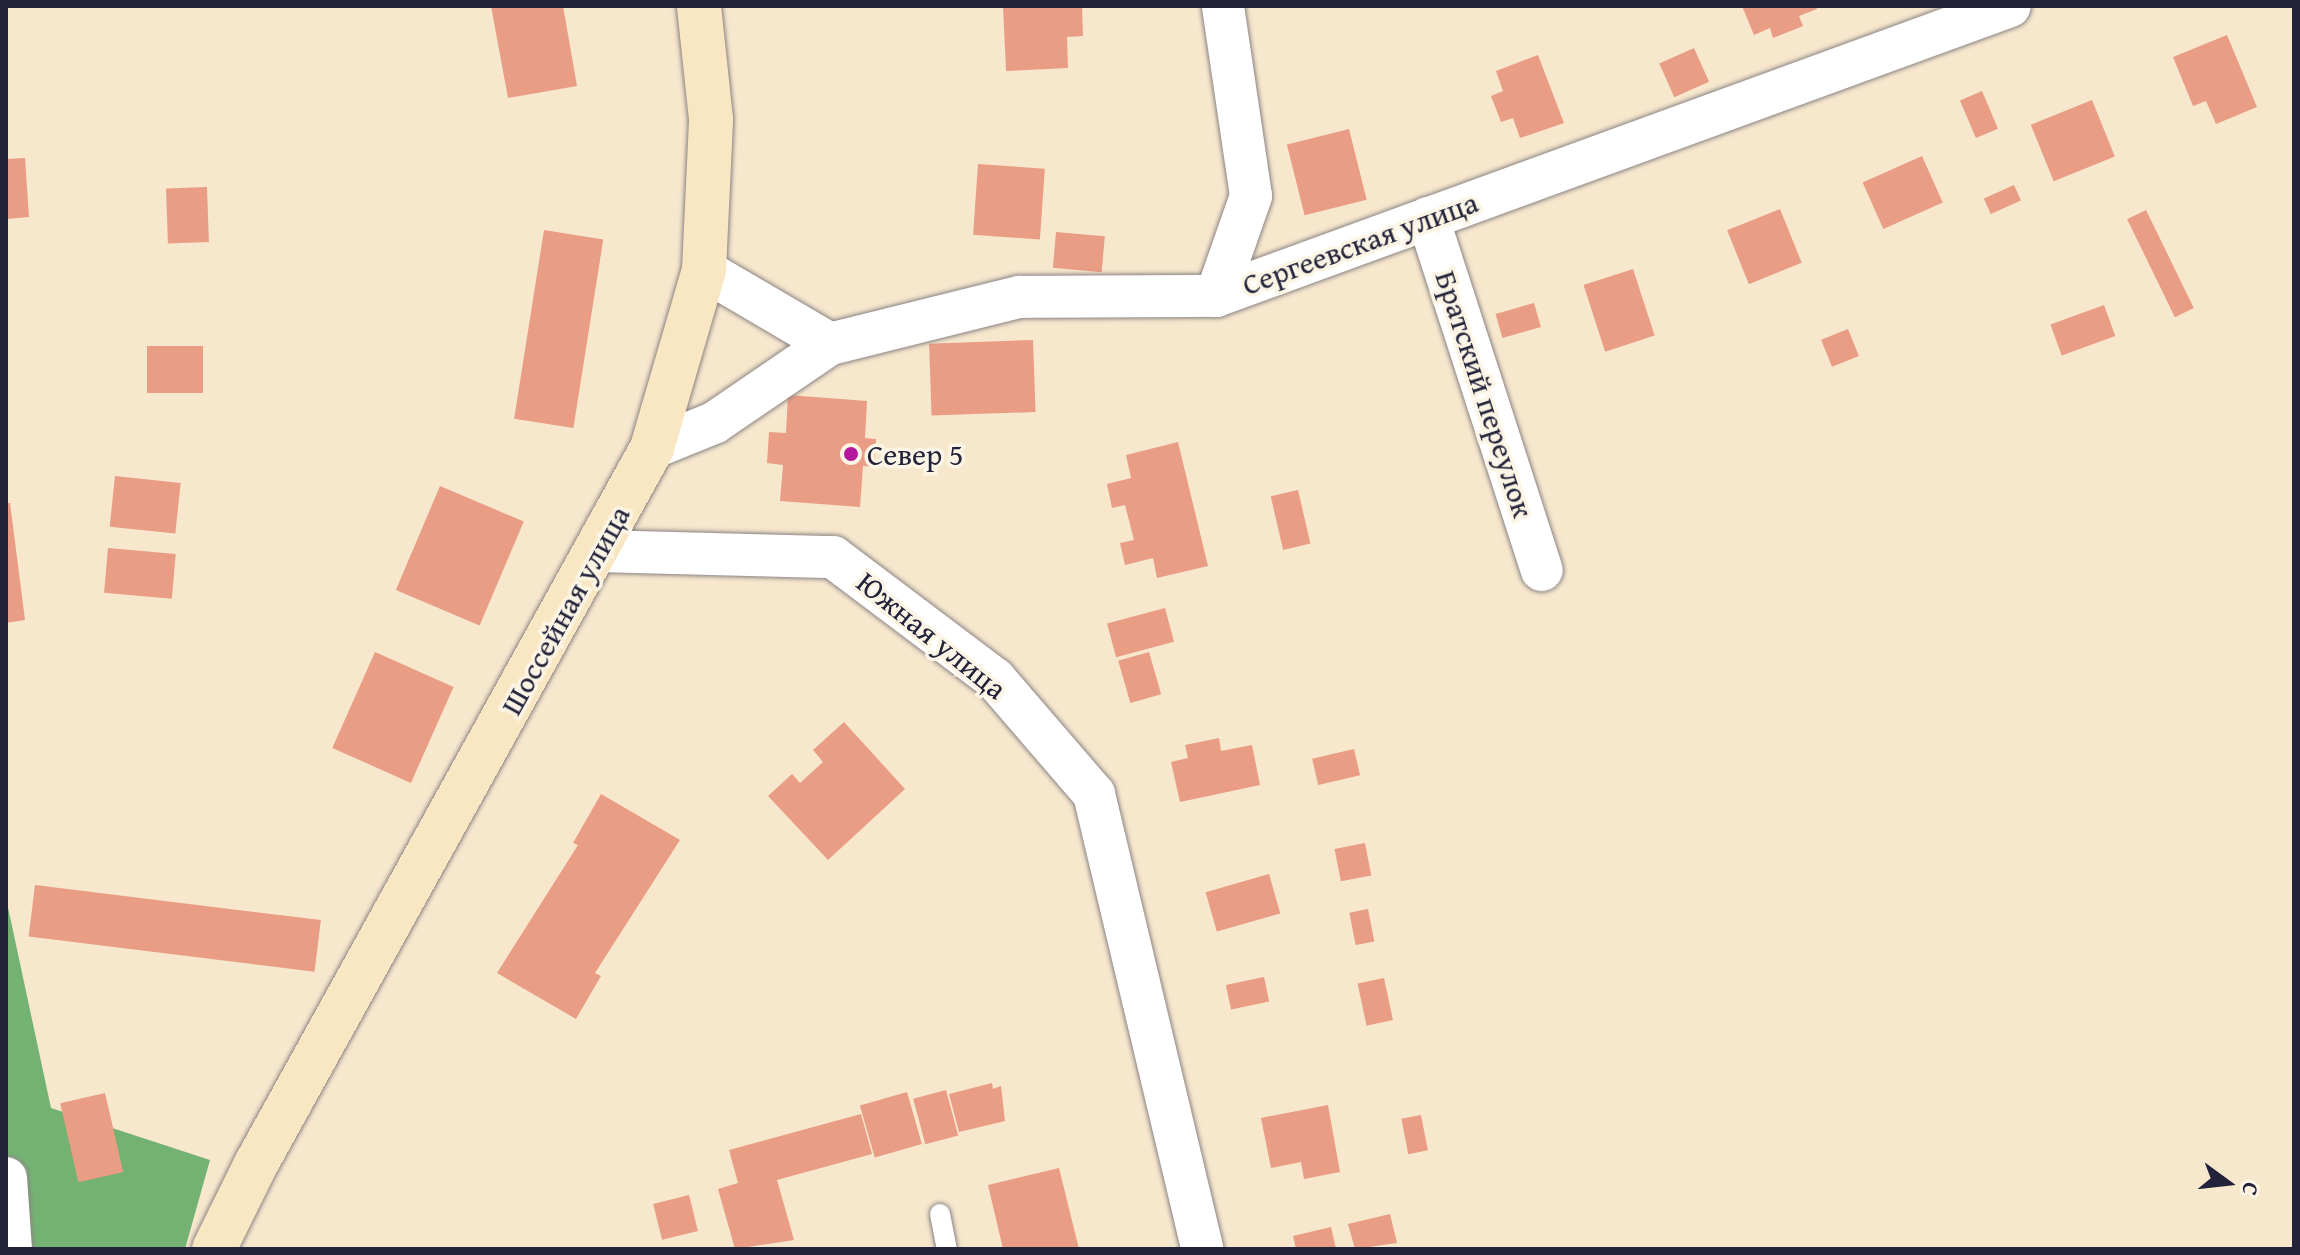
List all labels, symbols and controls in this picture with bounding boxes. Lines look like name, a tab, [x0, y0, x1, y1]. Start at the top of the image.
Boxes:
street label: Сергеевская улица	[1237, 184, 1483, 302]
street label: Братский переулок	[1428, 266, 1542, 522]
place label: Север 5	[867, 436, 963, 472]
marker: Север 5	[842, 445, 860, 463]
street label: Шоссейная улица	[493, 499, 637, 721]
street label: Южная улица	[850, 564, 1014, 706]
north arrow	[2188, 1143, 2268, 1223]
text: С	[2234, 1179, 2268, 1199]

